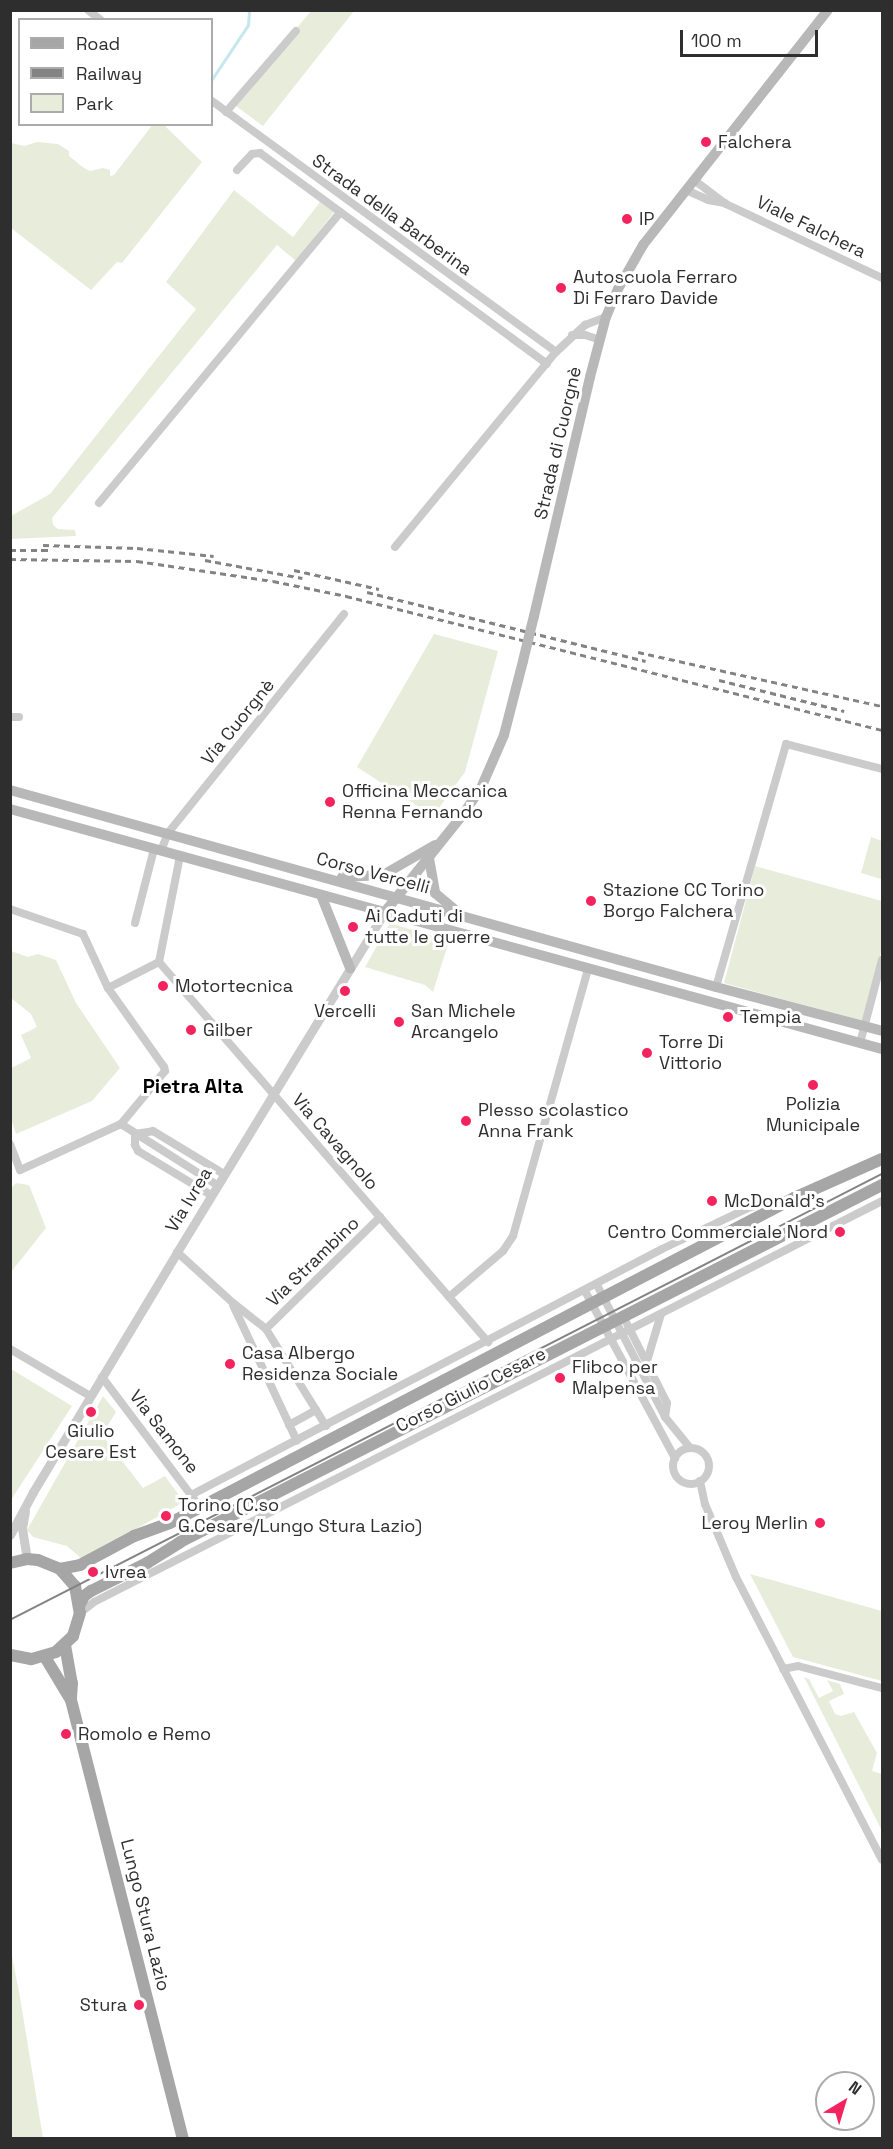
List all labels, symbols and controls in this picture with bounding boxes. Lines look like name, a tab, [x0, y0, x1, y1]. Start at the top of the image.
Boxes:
legend	[18, 18, 213, 126]
scale bar	[683, 18, 821, 56]
text: 100 m	[691, 29, 742, 52]
text: Road	[76, 32, 120, 55]
text: Railway	[76, 62, 142, 85]
text: Park	[76, 92, 113, 115]
place label: Falchera	[718, 131, 792, 153]
marker: Falchera	[699, 135, 713, 149]
street label: Strada della Barberina	[308, 150, 476, 280]
street label: Viale Falchera	[753, 191, 869, 263]
place label: IP	[639, 208, 654, 230]
marker: IP	[620, 212, 634, 226]
place label: Autoscuola Ferraro Di Ferraro Davide	[573, 267, 738, 310]
marker: Autoscuola Ferraro Di Ferraro Davide	[554, 281, 568, 295]
street label: Strada di Cuorgnè	[530, 364, 586, 522]
street label: Via Cuorgnè	[197, 675, 279, 769]
place label: Officina Meccanica Renna Fernando	[342, 781, 508, 824]
marker: Officina Meccanica Renna Fernando	[323, 795, 337, 809]
street label: Corso Vercelli	[314, 847, 432, 899]
place label: Stazione CC Torino Borgo Falchera	[603, 880, 765, 922]
marker: Stazione CC Torino Borgo Falchera	[584, 894, 598, 908]
place label: Ai Caduti di tutte le guerre	[365, 906, 490, 948]
marker: Ai Caduti di tutte le guerre	[346, 920, 360, 934]
place label: Motortecnica	[175, 975, 293, 997]
marker: Motortecnica	[156, 979, 170, 993]
marker: Vercelli	[338, 984, 352, 998]
place label: Vercelli	[314, 1000, 376, 1022]
place label: San Michele Arcangelo	[411, 1001, 516, 1044]
place label: Tempia	[740, 1006, 801, 1028]
marker: Tempia	[721, 1010, 735, 1024]
marker: San Michele Arcangelo	[392, 1015, 406, 1029]
place label: Gilber	[203, 1019, 253, 1041]
marker: Gilber	[184, 1023, 198, 1037]
place label: Torre Di Vittorio	[659, 1032, 724, 1074]
marker: Torre Di Vittorio	[640, 1046, 654, 1060]
district label: Pietra Alta	[143, 1074, 243, 1098]
marker: Polizia Municipale	[806, 1078, 820, 1092]
street label: Via Cavagnolo	[287, 1089, 383, 1195]
place label: Polizia Municipale	[766, 1094, 860, 1136]
place label: Plesso scolastico Anna Frank	[478, 1100, 629, 1142]
marker: Plesso scolastico Anna Frank	[459, 1114, 473, 1128]
street label: Via Ivrea	[161, 1164, 217, 1236]
place label: McDonald's	[724, 1190, 825, 1212]
marker: McDonald's	[705, 1194, 719, 1208]
street label: Via Strambino	[262, 1212, 364, 1312]
place label: Centro Commerciale Nord	[607, 1221, 828, 1243]
marker: Centro Commerciale Nord	[833, 1225, 847, 1239]
place label: Casa Albergo Residenza Sociale	[242, 1343, 398, 1386]
street label: Corso Giulio Cesare	[392, 1343, 550, 1437]
marker: Casa Albergo Residenza Sociale	[223, 1357, 237, 1371]
place label: Flibco per Malpensa	[572, 1357, 658, 1400]
marker: Flibco per Malpensa	[553, 1371, 567, 1385]
street label: Via Samone	[125, 1386, 203, 1478]
marker: Giulio Cesare Est	[84, 1405, 98, 1419]
place label: Giulio Cesare Est	[45, 1421, 137, 1464]
place label: Torino (C.so G.Cesare/Lungo Stura Lazio)	[178, 1495, 422, 1538]
marker: Torino (C.so G.Cesare/Lungo Stura Lazio)	[159, 1509, 173, 1523]
place label: Leroy Merlin	[701, 1512, 808, 1534]
marker: Leroy Merlin	[813, 1516, 827, 1530]
place label: Ivrea	[105, 1561, 147, 1583]
marker: Ivrea	[86, 1565, 100, 1579]
place label: Romolo e Remo	[78, 1723, 211, 1745]
marker: Romolo e Remo	[59, 1727, 73, 1741]
street label: Lungo Stura Lazio	[116, 1837, 174, 1993]
place label: Stura	[80, 1994, 127, 2016]
marker: Stura	[132, 1998, 146, 2012]
north arrow	[815, 2071, 875, 2131]
text: N	[844, 2076, 866, 2100]

